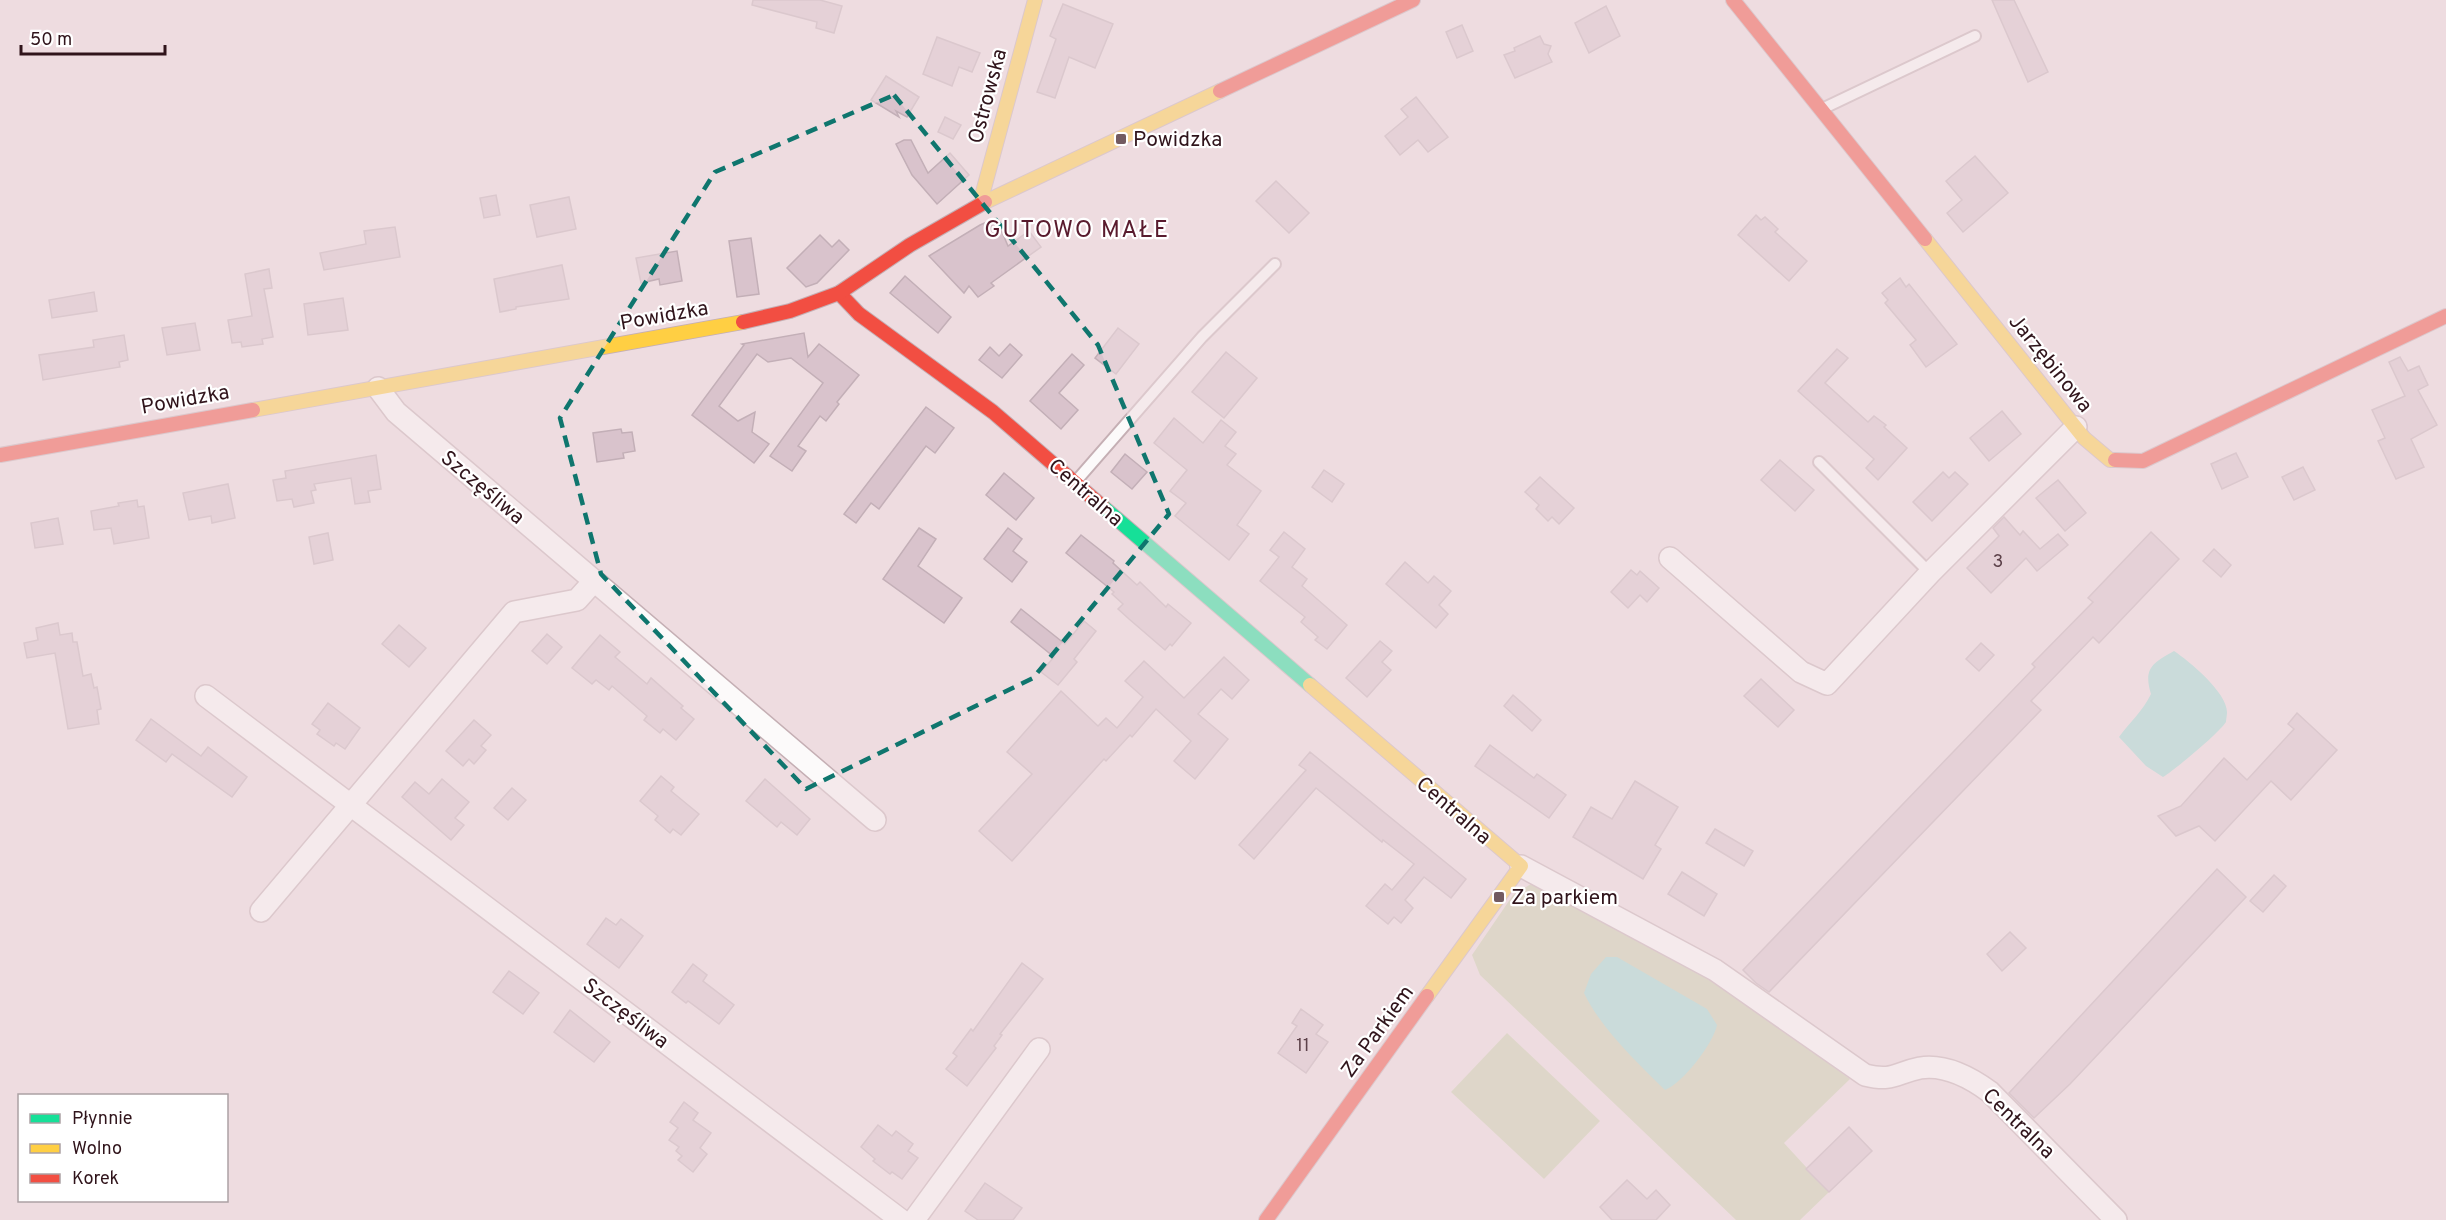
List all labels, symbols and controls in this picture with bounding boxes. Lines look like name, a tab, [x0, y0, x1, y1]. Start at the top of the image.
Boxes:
scale bar	[21, 18, 165, 56]
text: 50 m	[30, 29, 72, 52]
street label: Ostrowska	[963, 46, 1014, 147]
place label: Powidzka	[1133, 127, 1222, 154]
marker: Powidzka	[1114, 132, 1128, 146]
district label: GUTOWO MAŁE	[984, 216, 1170, 246]
street label: Powidzka	[618, 295, 711, 338]
street label: Jarzębinowa	[2002, 309, 2098, 419]
street label: Powidzka	[139, 379, 232, 422]
street label: Szczęśliwa	[434, 445, 530, 531]
street label: Centralna	[1042, 453, 1128, 533]
house number: 3	[1993, 551, 2003, 574]
street label: Centralna	[1410, 771, 1496, 851]
place label: Za parkiem	[1511, 885, 1618, 912]
marker: Za parkiem	[1492, 890, 1506, 904]
street label: Szczęśliwa	[576, 973, 674, 1056]
street label: Za Parkiem	[1336, 980, 1421, 1083]
house number: 11	[1296, 1035, 1310, 1058]
street label: Centralna	[1976, 1083, 2060, 1165]
legend	[18, 1094, 228, 1202]
text: Płynnie	[72, 1108, 133, 1131]
text: Wolno	[72, 1138, 122, 1161]
text: Korek	[72, 1168, 119, 1191]

